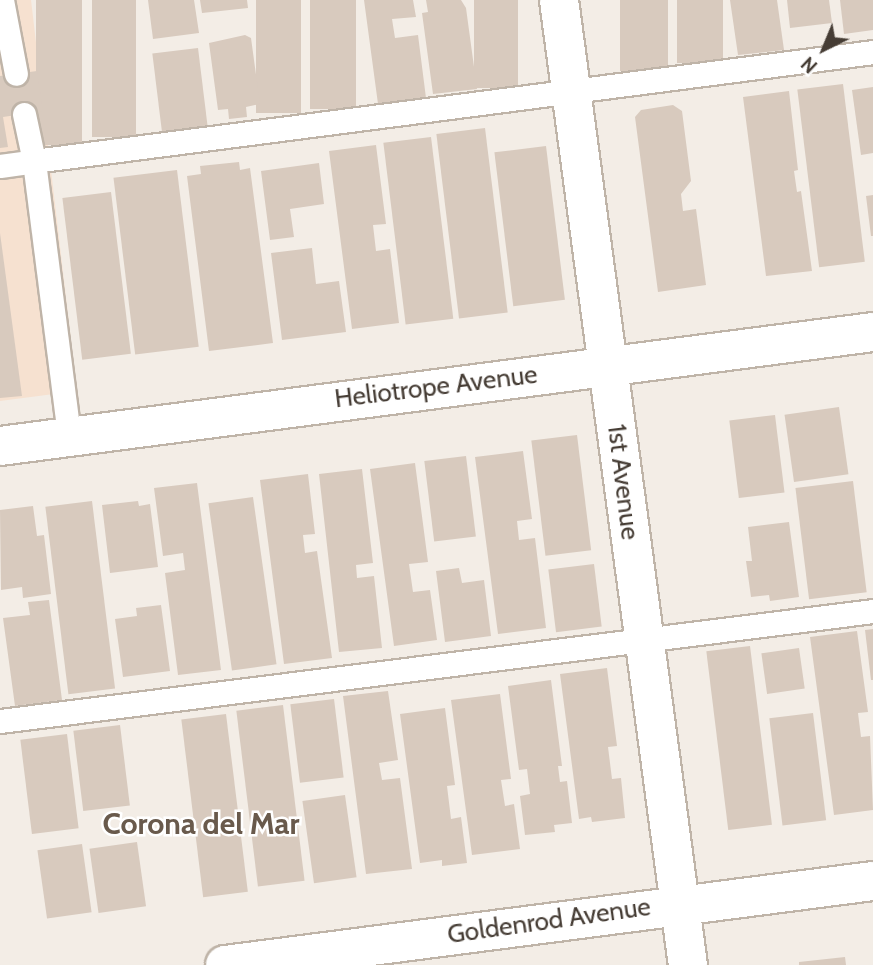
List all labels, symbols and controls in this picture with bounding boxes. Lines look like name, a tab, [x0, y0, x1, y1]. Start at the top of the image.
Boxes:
north arrow	[789, 14, 859, 84]
text: N	[797, 52, 822, 78]
street label: Heliotrope Avenue	[333, 359, 539, 415]
street label: 1st Avenue	[600, 422, 646, 542]
district label: Corona del Mar	[103, 806, 299, 842]
street label: Goldenrod Avenue	[445, 891, 653, 951]

